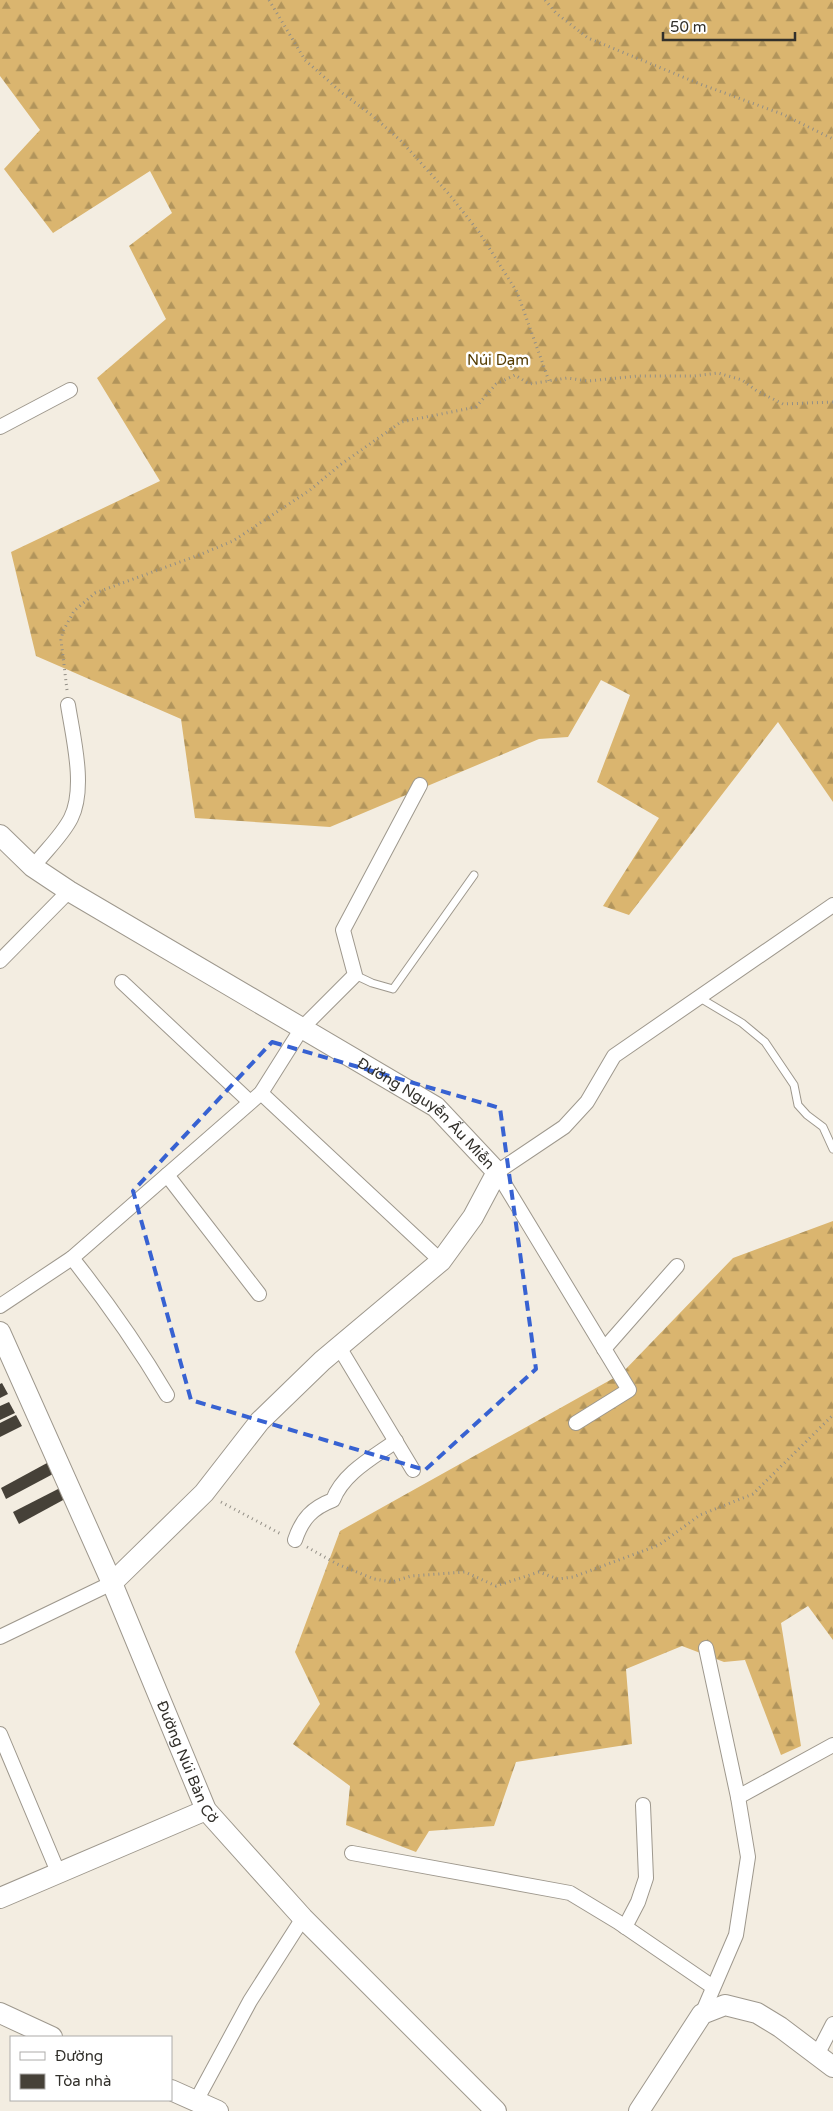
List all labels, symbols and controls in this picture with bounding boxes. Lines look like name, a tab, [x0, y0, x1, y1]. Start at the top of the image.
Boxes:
scale bar	[663, 10, 796, 42]
text: 50 m	[670, 18, 707, 36]
park label: Núi Dạm	[467, 351, 529, 369]
street label: Đường Nguyễn Ấu Miễn	[354, 1054, 499, 1173]
street label: Đường Núi Bàn Cờ	[153, 1698, 222, 1827]
legend	[10, 2036, 172, 2101]
text: Đường	[55, 2047, 103, 2065]
text: Tòa nhà	[55, 2072, 111, 2090]

